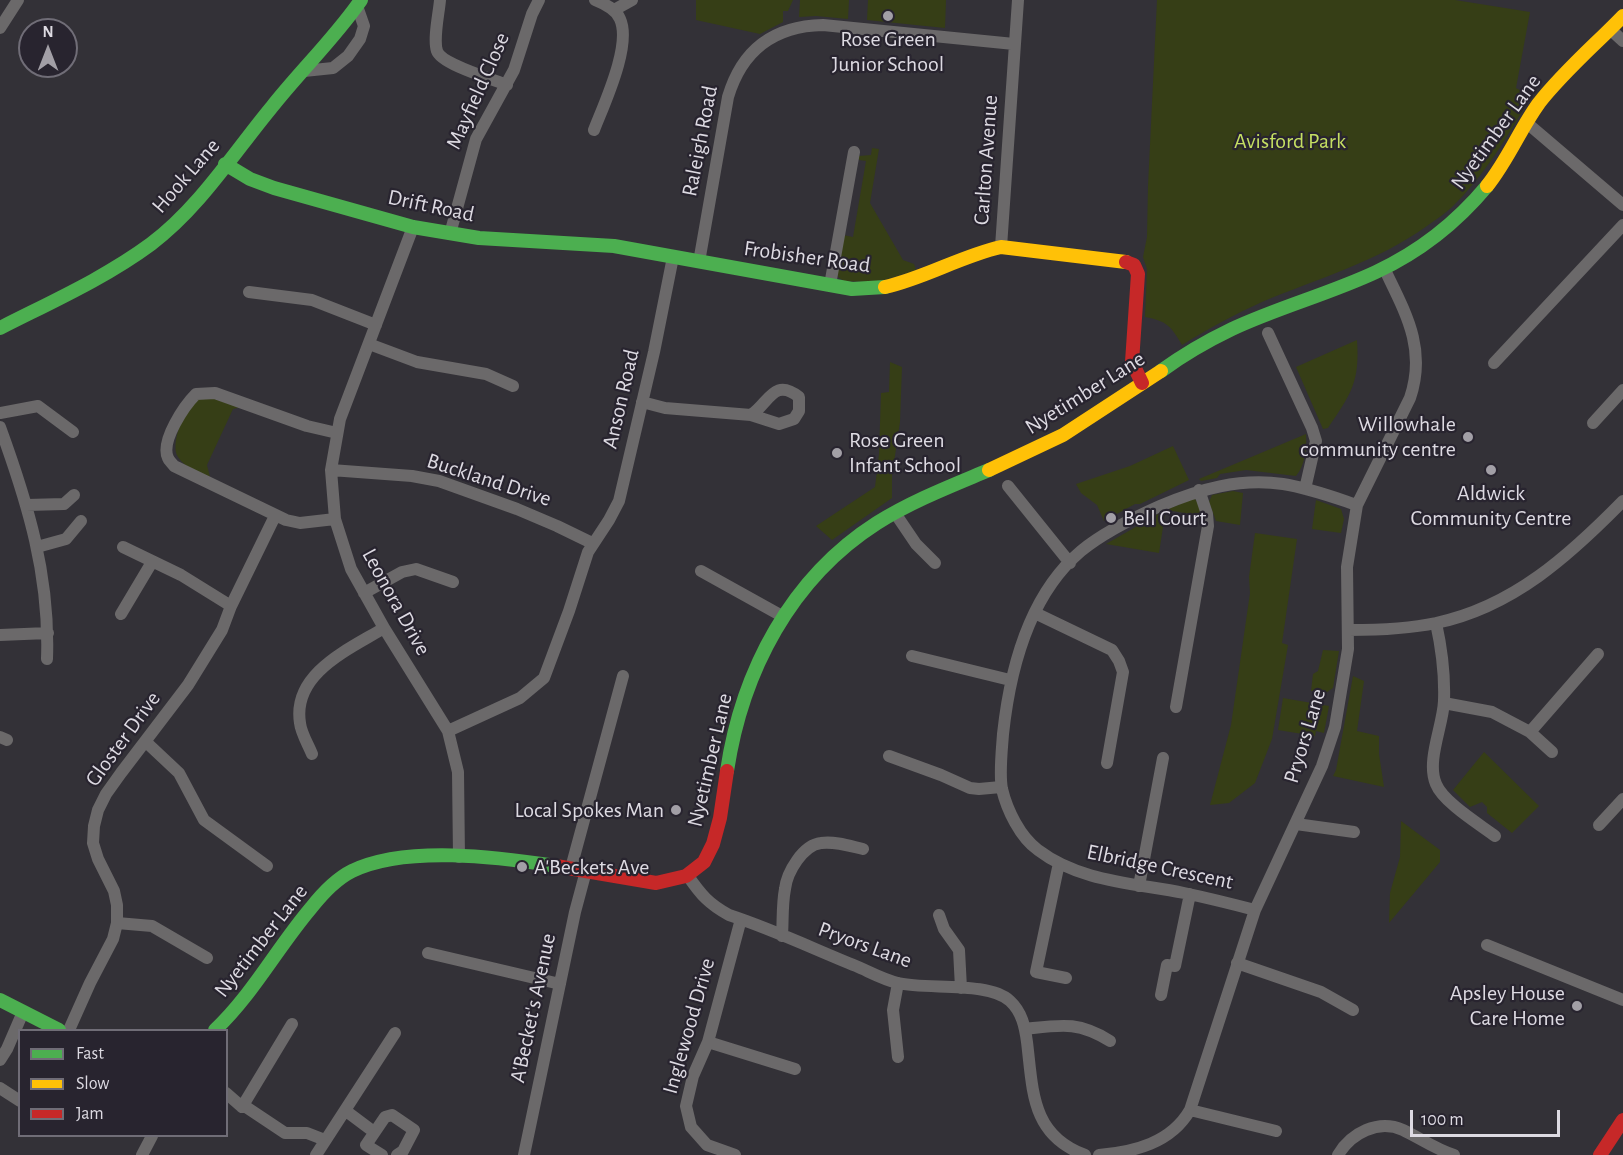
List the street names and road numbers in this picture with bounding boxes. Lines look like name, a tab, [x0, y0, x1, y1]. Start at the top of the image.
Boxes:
street label: Mayfield Close	[440, 28, 516, 154]
street label: Nyetimber Lane	[1445, 69, 1547, 195]
street label: Raleigh Road	[676, 83, 724, 199]
street label: Carlton Avenue	[968, 94, 1004, 226]
street label: Hook Lane	[146, 133, 226, 219]
street label: Drift Road	[385, 184, 477, 228]
street label: Frobisher Road	[742, 235, 872, 279]
street label: Nyetimber Lane	[1020, 346, 1150, 440]
street label: Anson Road	[597, 347, 645, 451]
street label: Buckland Drive	[424, 448, 554, 512]
street label: Leonora Drive	[356, 544, 436, 660]
street label: Pryors Lane	[1278, 685, 1332, 787]
street label: Gloster Drive	[80, 686, 166, 792]
street label: Nyetimber Lane	[682, 691, 738, 829]
street label: Elbridge Crescent	[1084, 839, 1236, 895]
street label: Nyetimber Lane	[209, 879, 313, 1003]
street label: Pryors Lane	[815, 916, 915, 974]
street label: A'Becket's Avenue	[504, 931, 562, 1085]
street label: Inglewood Drive	[657, 955, 721, 1097]

